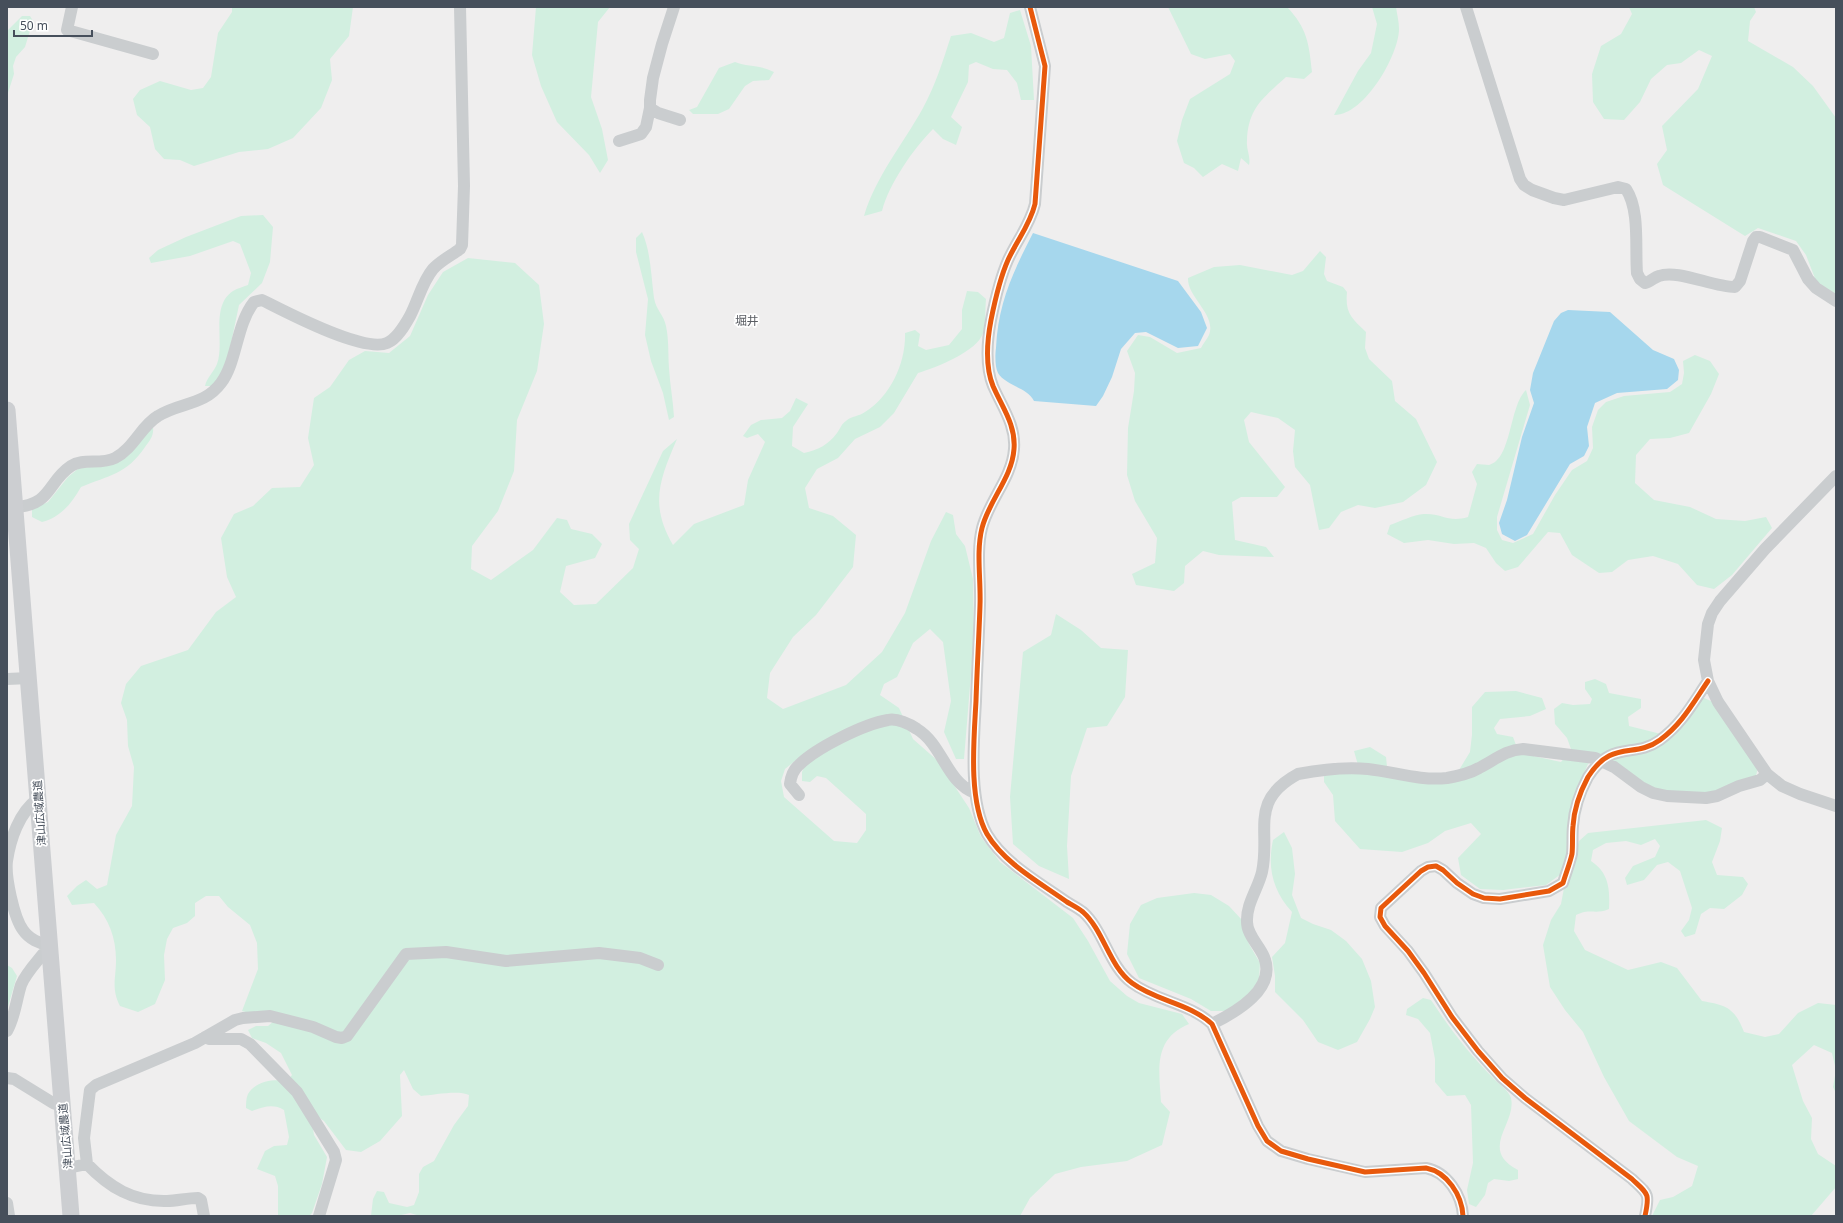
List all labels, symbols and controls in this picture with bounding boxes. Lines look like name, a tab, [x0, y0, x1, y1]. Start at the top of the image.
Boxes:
scale bar	[14, 12, 92, 38]
text: 50 m	[20, 17, 48, 34]
district label: 堀井	[735, 312, 759, 329]
street label: 津山広域農道	[29, 780, 49, 846]
street label: 津山広域農道	[55, 1102, 75, 1170]

